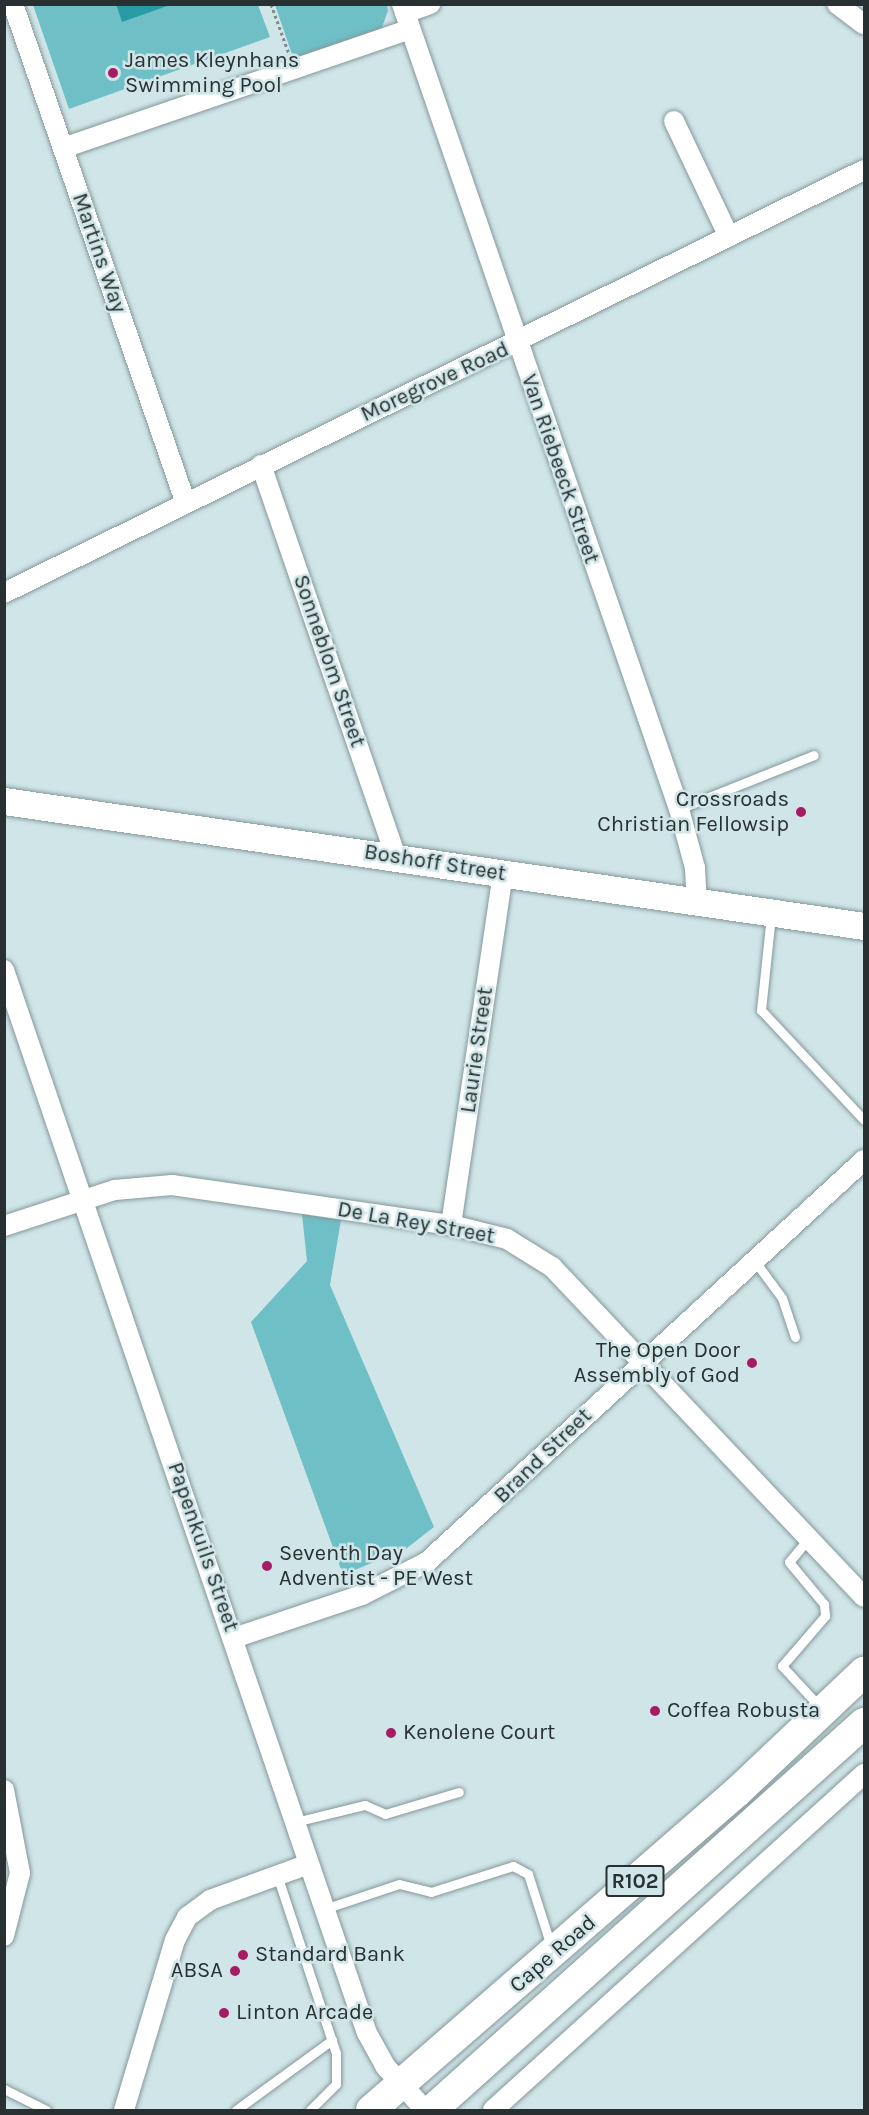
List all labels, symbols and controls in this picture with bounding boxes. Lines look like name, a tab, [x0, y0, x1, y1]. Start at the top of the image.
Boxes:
place label: James Kleynhans Swimming Pool	[125, 47, 299, 98]
marker: James Kleynhans Swimming Pool	[106, 66, 120, 80]
street label: Martins Way	[66, 190, 132, 316]
street label: Moregrove Road	[357, 336, 513, 428]
street label: Van Riebeeck Street	[515, 371, 605, 567]
street label: Sonneblom Street	[287, 571, 371, 751]
place label: Crossroads Christian Fellowsip	[597, 786, 789, 837]
marker: Crossroads Christian Fellowsip	[794, 805, 808, 819]
street label: Boshoff Street	[362, 839, 508, 887]
street label: Laurie Street	[455, 985, 499, 1115]
street label: De La Rey Street	[335, 1196, 497, 1250]
place label: The Open Door Assembly of God	[574, 1337, 740, 1388]
marker: The Open Door Assembly of God	[745, 1356, 759, 1370]
street label: Brand Street	[489, 1403, 597, 1509]
street label: Papenkuils Street	[162, 1459, 244, 1635]
place label: Seventh Day Adventist - PE West	[279, 1540, 473, 1592]
marker: Seventh Day Adventist - PE West	[260, 1559, 274, 1573]
place label: Coffea Robusta	[667, 1698, 820, 1724]
marker: Coffea Robusta	[648, 1704, 662, 1718]
place label: Kenolene Court	[403, 1720, 555, 1746]
marker: Kenolene Court	[384, 1726, 398, 1740]
road number: R102	[605, 1863, 665, 1899]
street label: Cape Road	[504, 1909, 602, 1999]
place label: Standard Bank	[255, 1942, 405, 1968]
marker: Standard Bank	[236, 1948, 250, 1962]
place label: ABSA	[171, 1958, 223, 1984]
marker: ABSA	[228, 1964, 242, 1978]
place label: Linton Arcade	[236, 2000, 373, 2026]
marker: Linton Arcade	[217, 2006, 231, 2020]

